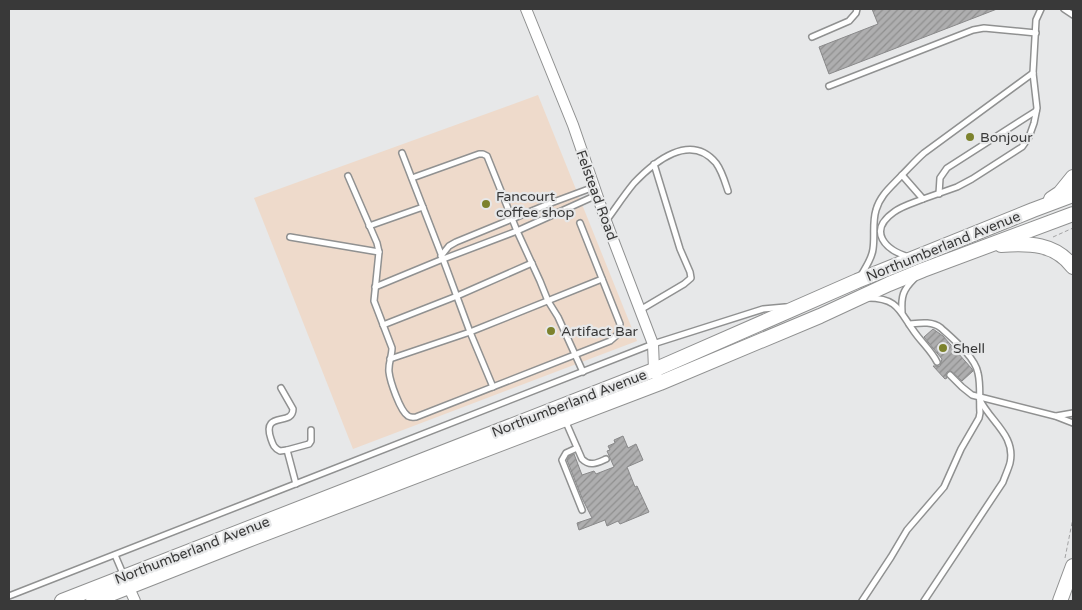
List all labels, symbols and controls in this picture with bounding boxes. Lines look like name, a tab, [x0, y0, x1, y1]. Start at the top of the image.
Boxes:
place label: Bonjour	[980, 129, 1033, 146]
marker: Bonjour	[964, 131, 976, 143]
street label: Felstead Road	[572, 148, 621, 243]
place label: Fancourt coffee shop	[496, 188, 575, 221]
marker: Fancourt coffee shop	[480, 198, 492, 210]
street label: Northumberland Avenue	[864, 208, 1023, 285]
place label: Artifact Bar	[561, 323, 639, 340]
marker: Artifact Bar	[545, 325, 557, 337]
place label: Shell	[953, 340, 985, 357]
marker: Shell	[937, 342, 949, 354]
street label: Northumberland Avenue	[489, 366, 649, 441]
street label: Northumberland Avenue	[112, 513, 272, 588]

